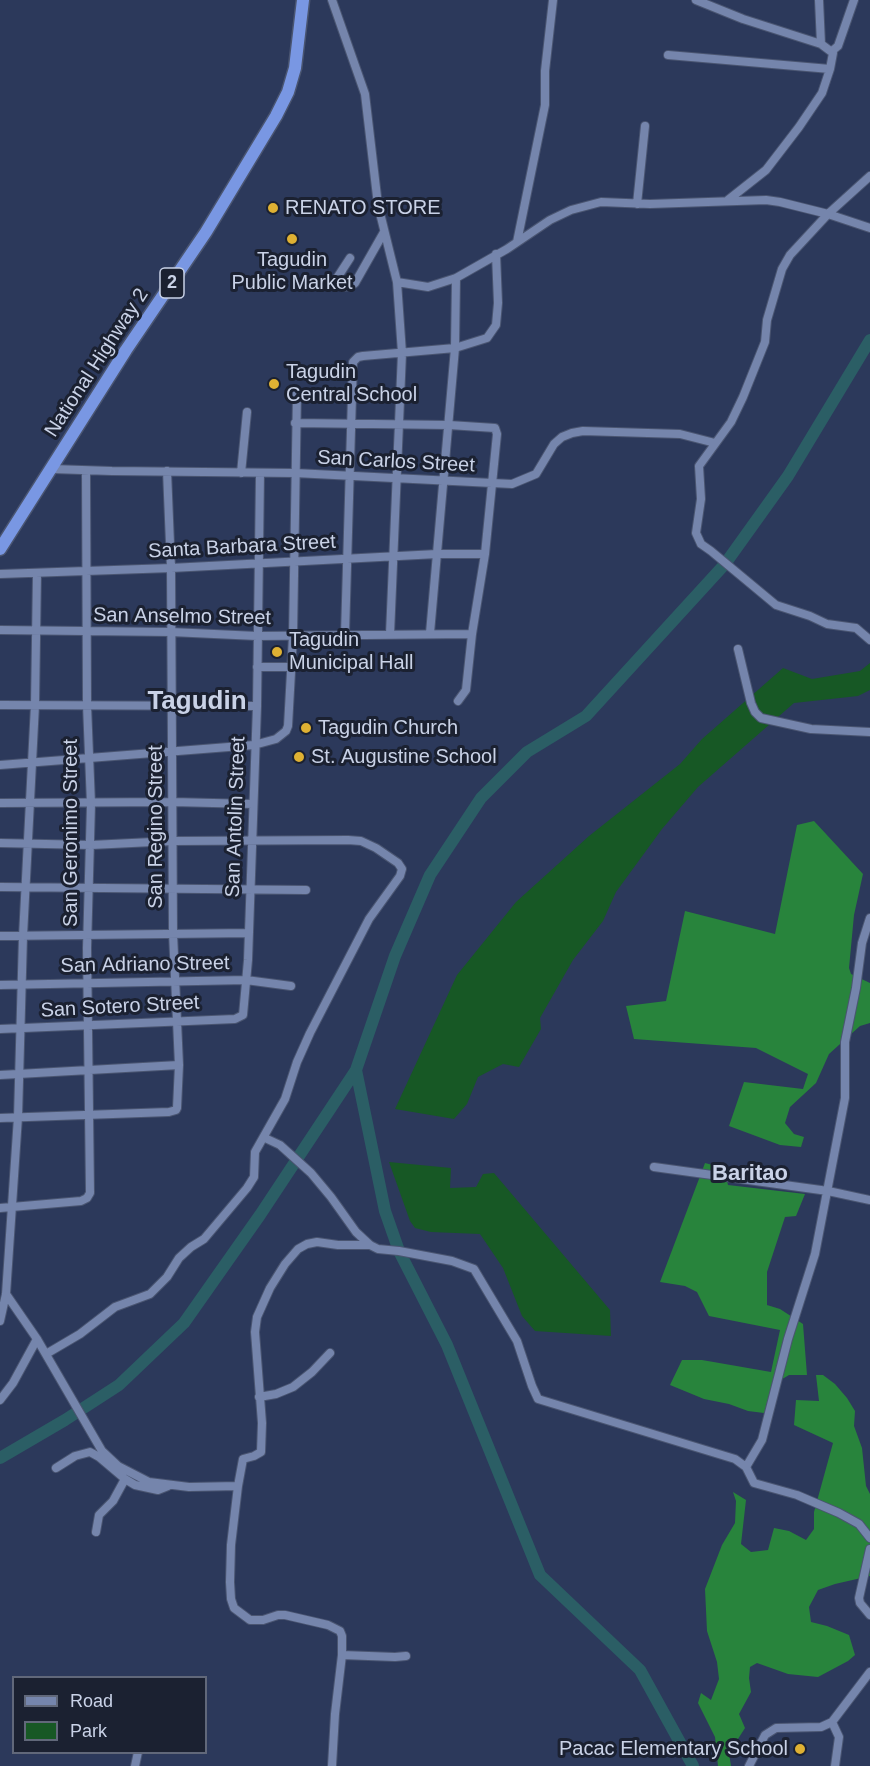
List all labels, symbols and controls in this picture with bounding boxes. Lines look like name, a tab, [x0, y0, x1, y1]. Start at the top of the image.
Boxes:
place label: RENATO STORE	[285, 196, 441, 220]
marker: RENATO STORE	[266, 201, 280, 215]
marker: Tagudin Public Market	[285, 232, 299, 246]
place label: Tagudin Public Market	[231, 248, 353, 295]
road number: 2	[160, 268, 184, 298]
street label: National Highway 2	[40, 284, 154, 442]
place label: Tagudin Central School	[286, 360, 417, 407]
marker: Tagudin Central School	[267, 377, 281, 391]
street label: San Carlos Street	[317, 446, 475, 478]
street label: Santa Barbara Street	[148, 530, 336, 564]
street label: San Anselmo Street	[93, 603, 271, 631]
place label: Tagudin Municipal Hall	[289, 628, 413, 675]
marker: Tagudin Municipal Hall	[270, 645, 284, 659]
district label: Tagudin	[147, 686, 247, 718]
place label: Tagudin Church	[318, 716, 458, 740]
marker: Tagudin Church	[299, 721, 313, 735]
street label: San Antolin Street	[221, 736, 251, 898]
street label: San Geronimo Street	[59, 739, 83, 927]
street label: San Regino Street	[144, 745, 168, 909]
place label: St. Augustine School	[311, 745, 497, 769]
marker: St. Augustine School	[292, 750, 306, 764]
street label: San Adriano Street	[60, 952, 230, 978]
street label: San Sotero Street	[40, 991, 200, 1023]
district label: Baritao	[712, 1161, 788, 1187]
legend	[12, 1676, 207, 1754]
text: Road	[70, 1691, 113, 1711]
text: Park	[70, 1721, 107, 1741]
place label: Pacac Elementary School	[559, 1737, 788, 1761]
marker: Pacac Elementary School	[793, 1742, 807, 1756]

